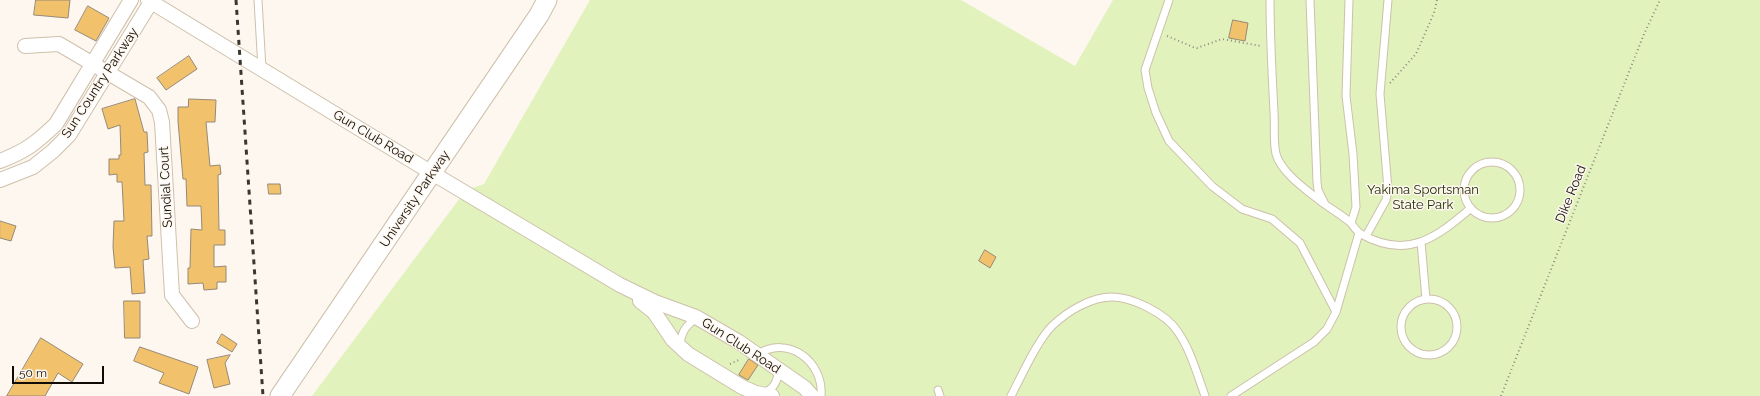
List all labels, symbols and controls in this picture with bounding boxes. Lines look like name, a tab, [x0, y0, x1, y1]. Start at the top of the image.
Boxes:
street label: Sun Country Parkway	[58, 25, 142, 141]
street label: Gun Club Road	[330, 107, 416, 167]
street label: Sundial Court	[156, 146, 176, 228]
street label: University Parkway	[377, 147, 453, 251]
street label: Dike Road	[1552, 163, 1590, 225]
park label: Yakima Sportsman State Park	[1367, 182, 1479, 213]
street label: Gun Club Road	[699, 315, 783, 377]
scale bar	[14, 358, 106, 384]
text: 50 m	[19, 366, 47, 380]

